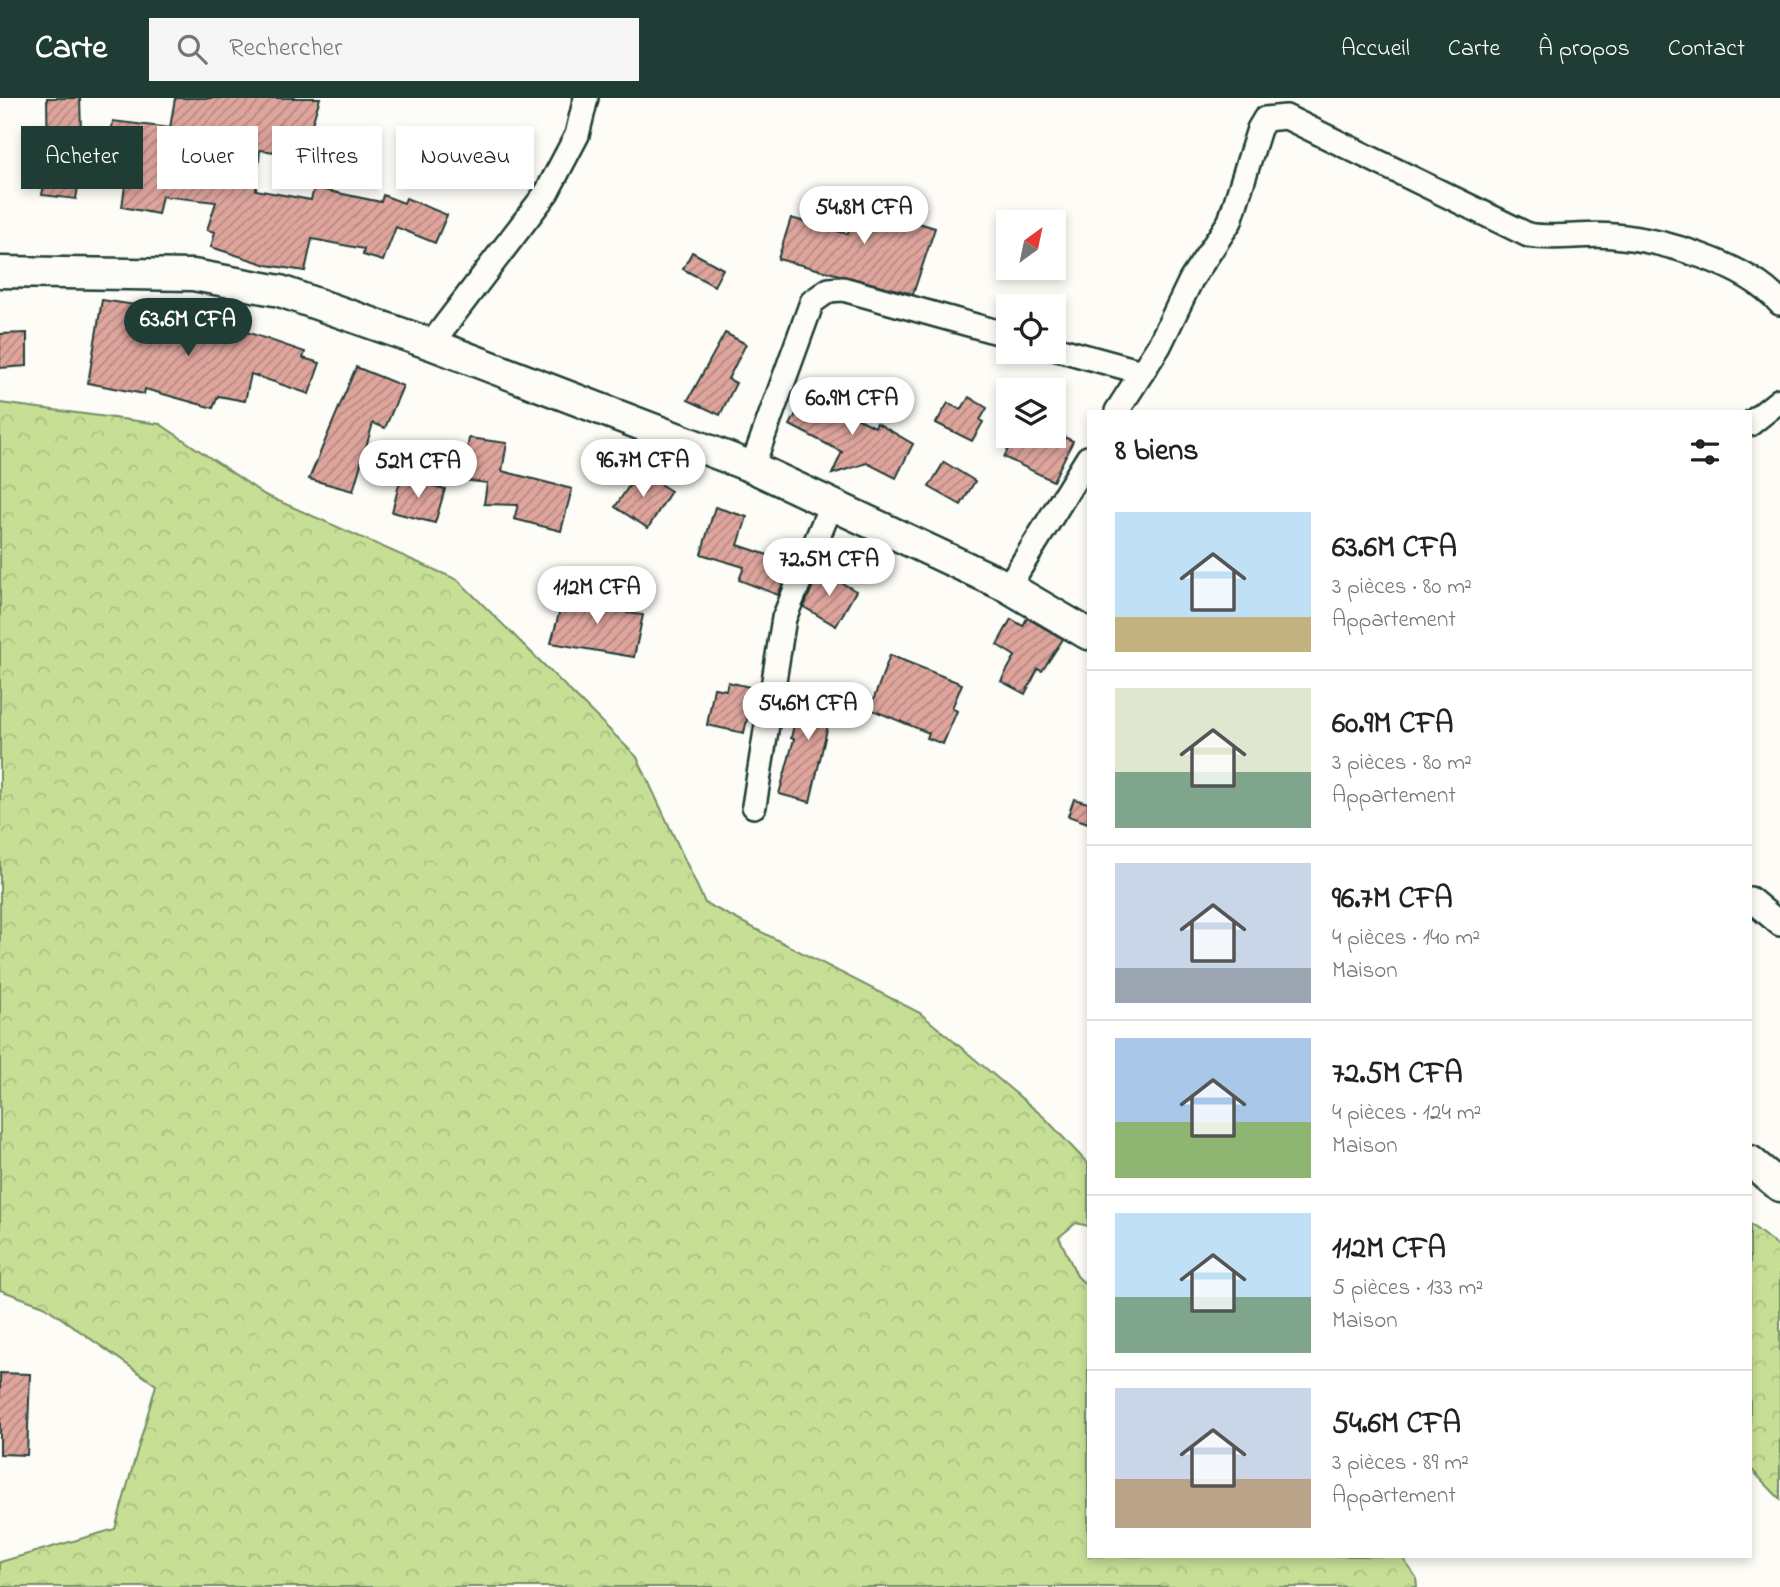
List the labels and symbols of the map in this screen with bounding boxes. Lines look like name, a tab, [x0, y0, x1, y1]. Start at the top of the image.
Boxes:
pin: 54.8M CFA	[784, 186, 944, 246]
north arrow	[996, 210, 1066, 280]
pin: 63.6M CFA	[108, 299, 268, 358]
pin: 60.9M CFA	[772, 378, 932, 437]
pin: 52M CFA	[353, 440, 483, 500]
pin: 96.7M CFA	[563, 440, 723, 499]
pin: 72.5M CFA	[749, 538, 909, 598]
pin: 112M CFA	[525, 566, 669, 626]
pin: 54.6M CFA	[728, 682, 888, 742]

